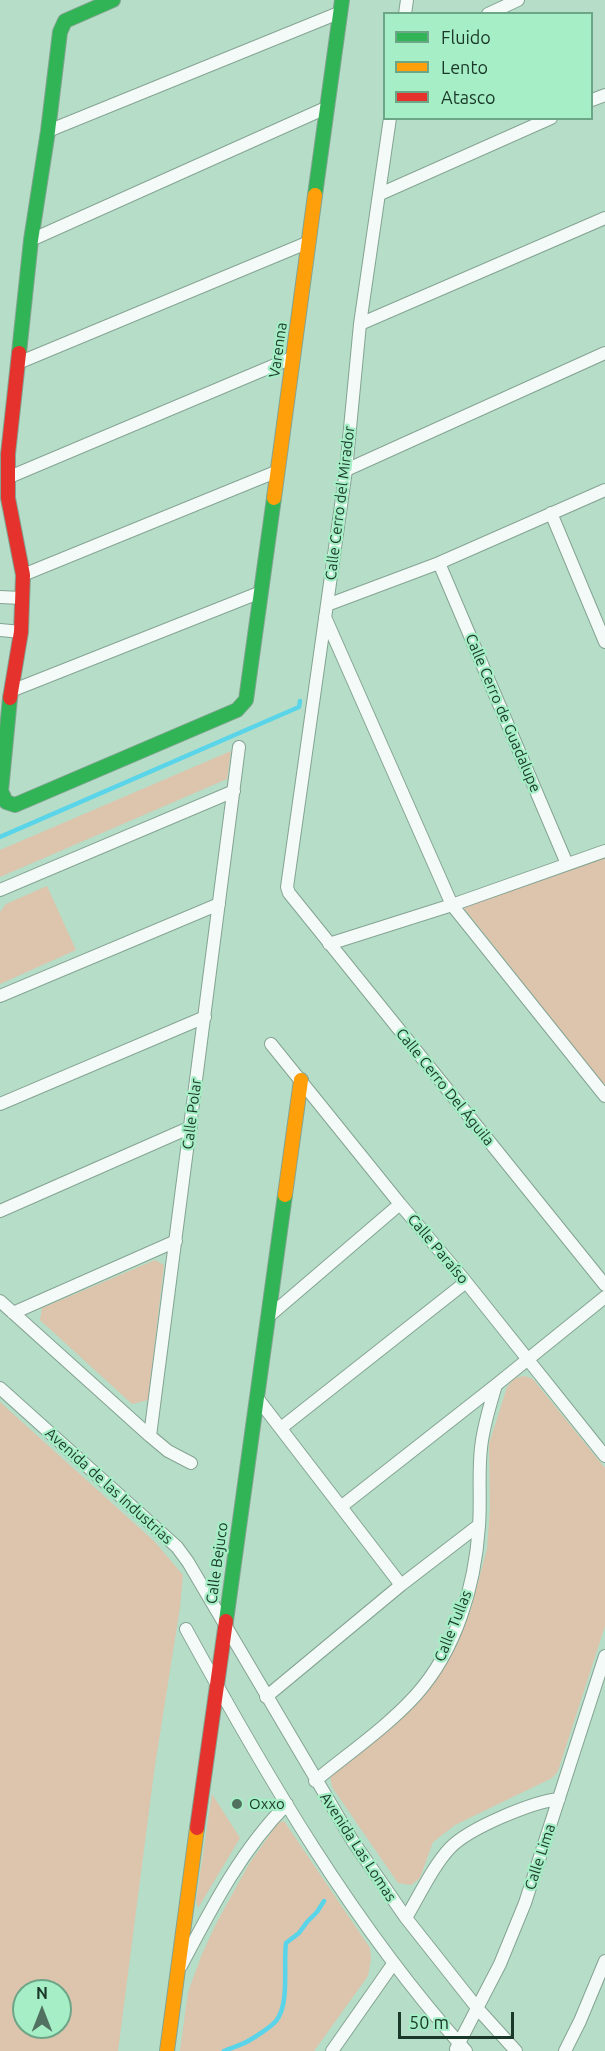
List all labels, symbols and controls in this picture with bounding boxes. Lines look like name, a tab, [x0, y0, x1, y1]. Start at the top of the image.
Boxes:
legend	[383, 12, 593, 120]
text: Fluido	[441, 27, 491, 47]
text: Lento	[441, 57, 488, 77]
text: Atasco	[441, 87, 496, 107]
street label: Varenna	[265, 321, 291, 379]
street label: Calle Cerro del Mirador	[322, 425, 358, 581]
street label: Calle Cerro de Guadalupe	[461, 631, 545, 795]
street label: Calle Cerro Del Águila	[392, 1025, 498, 1149]
street label: Calle Polar	[179, 1077, 205, 1151]
street label: Calle Paraíso	[404, 1211, 472, 1287]
street label: Avenida de las Industrias	[42, 1424, 176, 1548]
street label: Calle Bejuco	[202, 1521, 232, 1605]
street label: Calle Tullas	[431, 1588, 475, 1664]
street label: Avenida Las Lomas	[316, 1789, 400, 1905]
place label: Oxxo	[249, 1795, 285, 1813]
marker: Oxxo	[230, 1797, 244, 1811]
street label: Calle Lima	[521, 1822, 559, 1892]
north arrow	[12, 1979, 72, 2039]
text: N	[36, 1984, 48, 2002]
scale bar	[401, 2000, 516, 2038]
text: 50 m	[409, 2012, 449, 2032]

